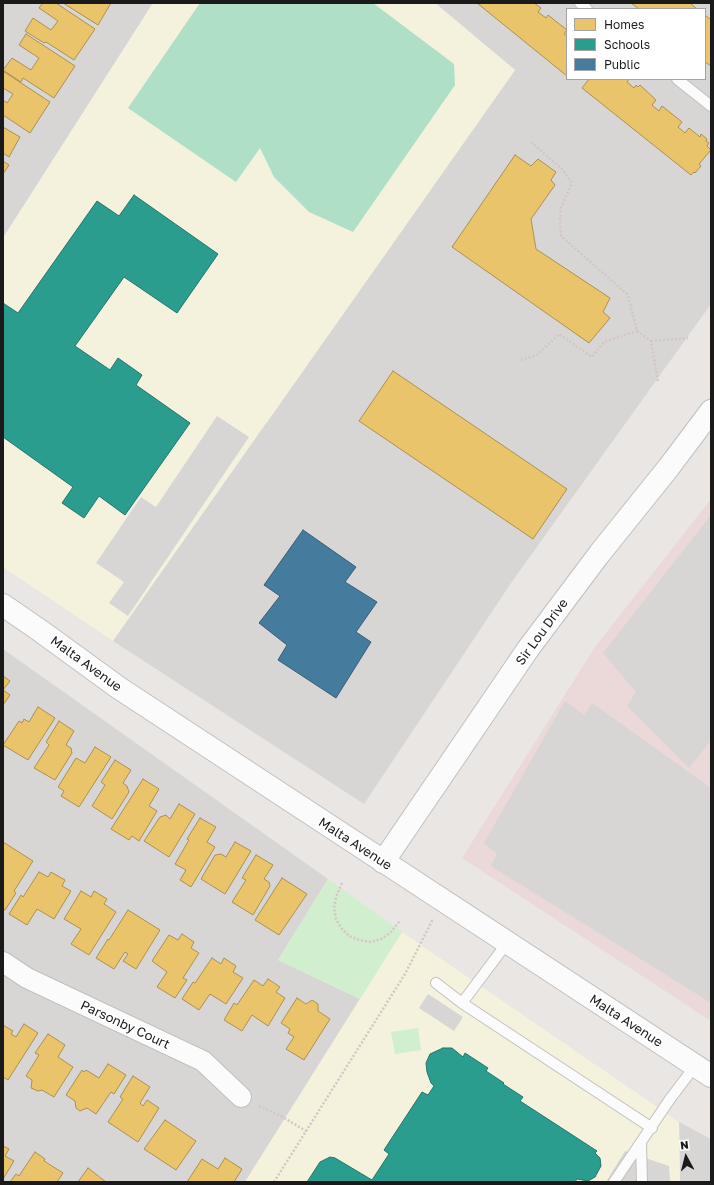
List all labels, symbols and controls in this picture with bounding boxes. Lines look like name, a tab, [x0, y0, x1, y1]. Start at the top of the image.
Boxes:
legend	[566, 8, 706, 80]
text: Homes	[604, 17, 644, 32]
text: Schools	[604, 37, 650, 52]
text: Public	[604, 57, 640, 72]
street label: Sir Lou Drive	[513, 596, 571, 668]
street label: Malta Avenue	[47, 633, 125, 695]
street label: Malta Avenue	[315, 815, 395, 873]
street label: Malta Avenue	[586, 992, 666, 1050]
street label: Parsonby Court	[78, 997, 172, 1053]
north arrow	[666, 1137, 706, 1177]
text: N	[680, 1138, 689, 1152]

